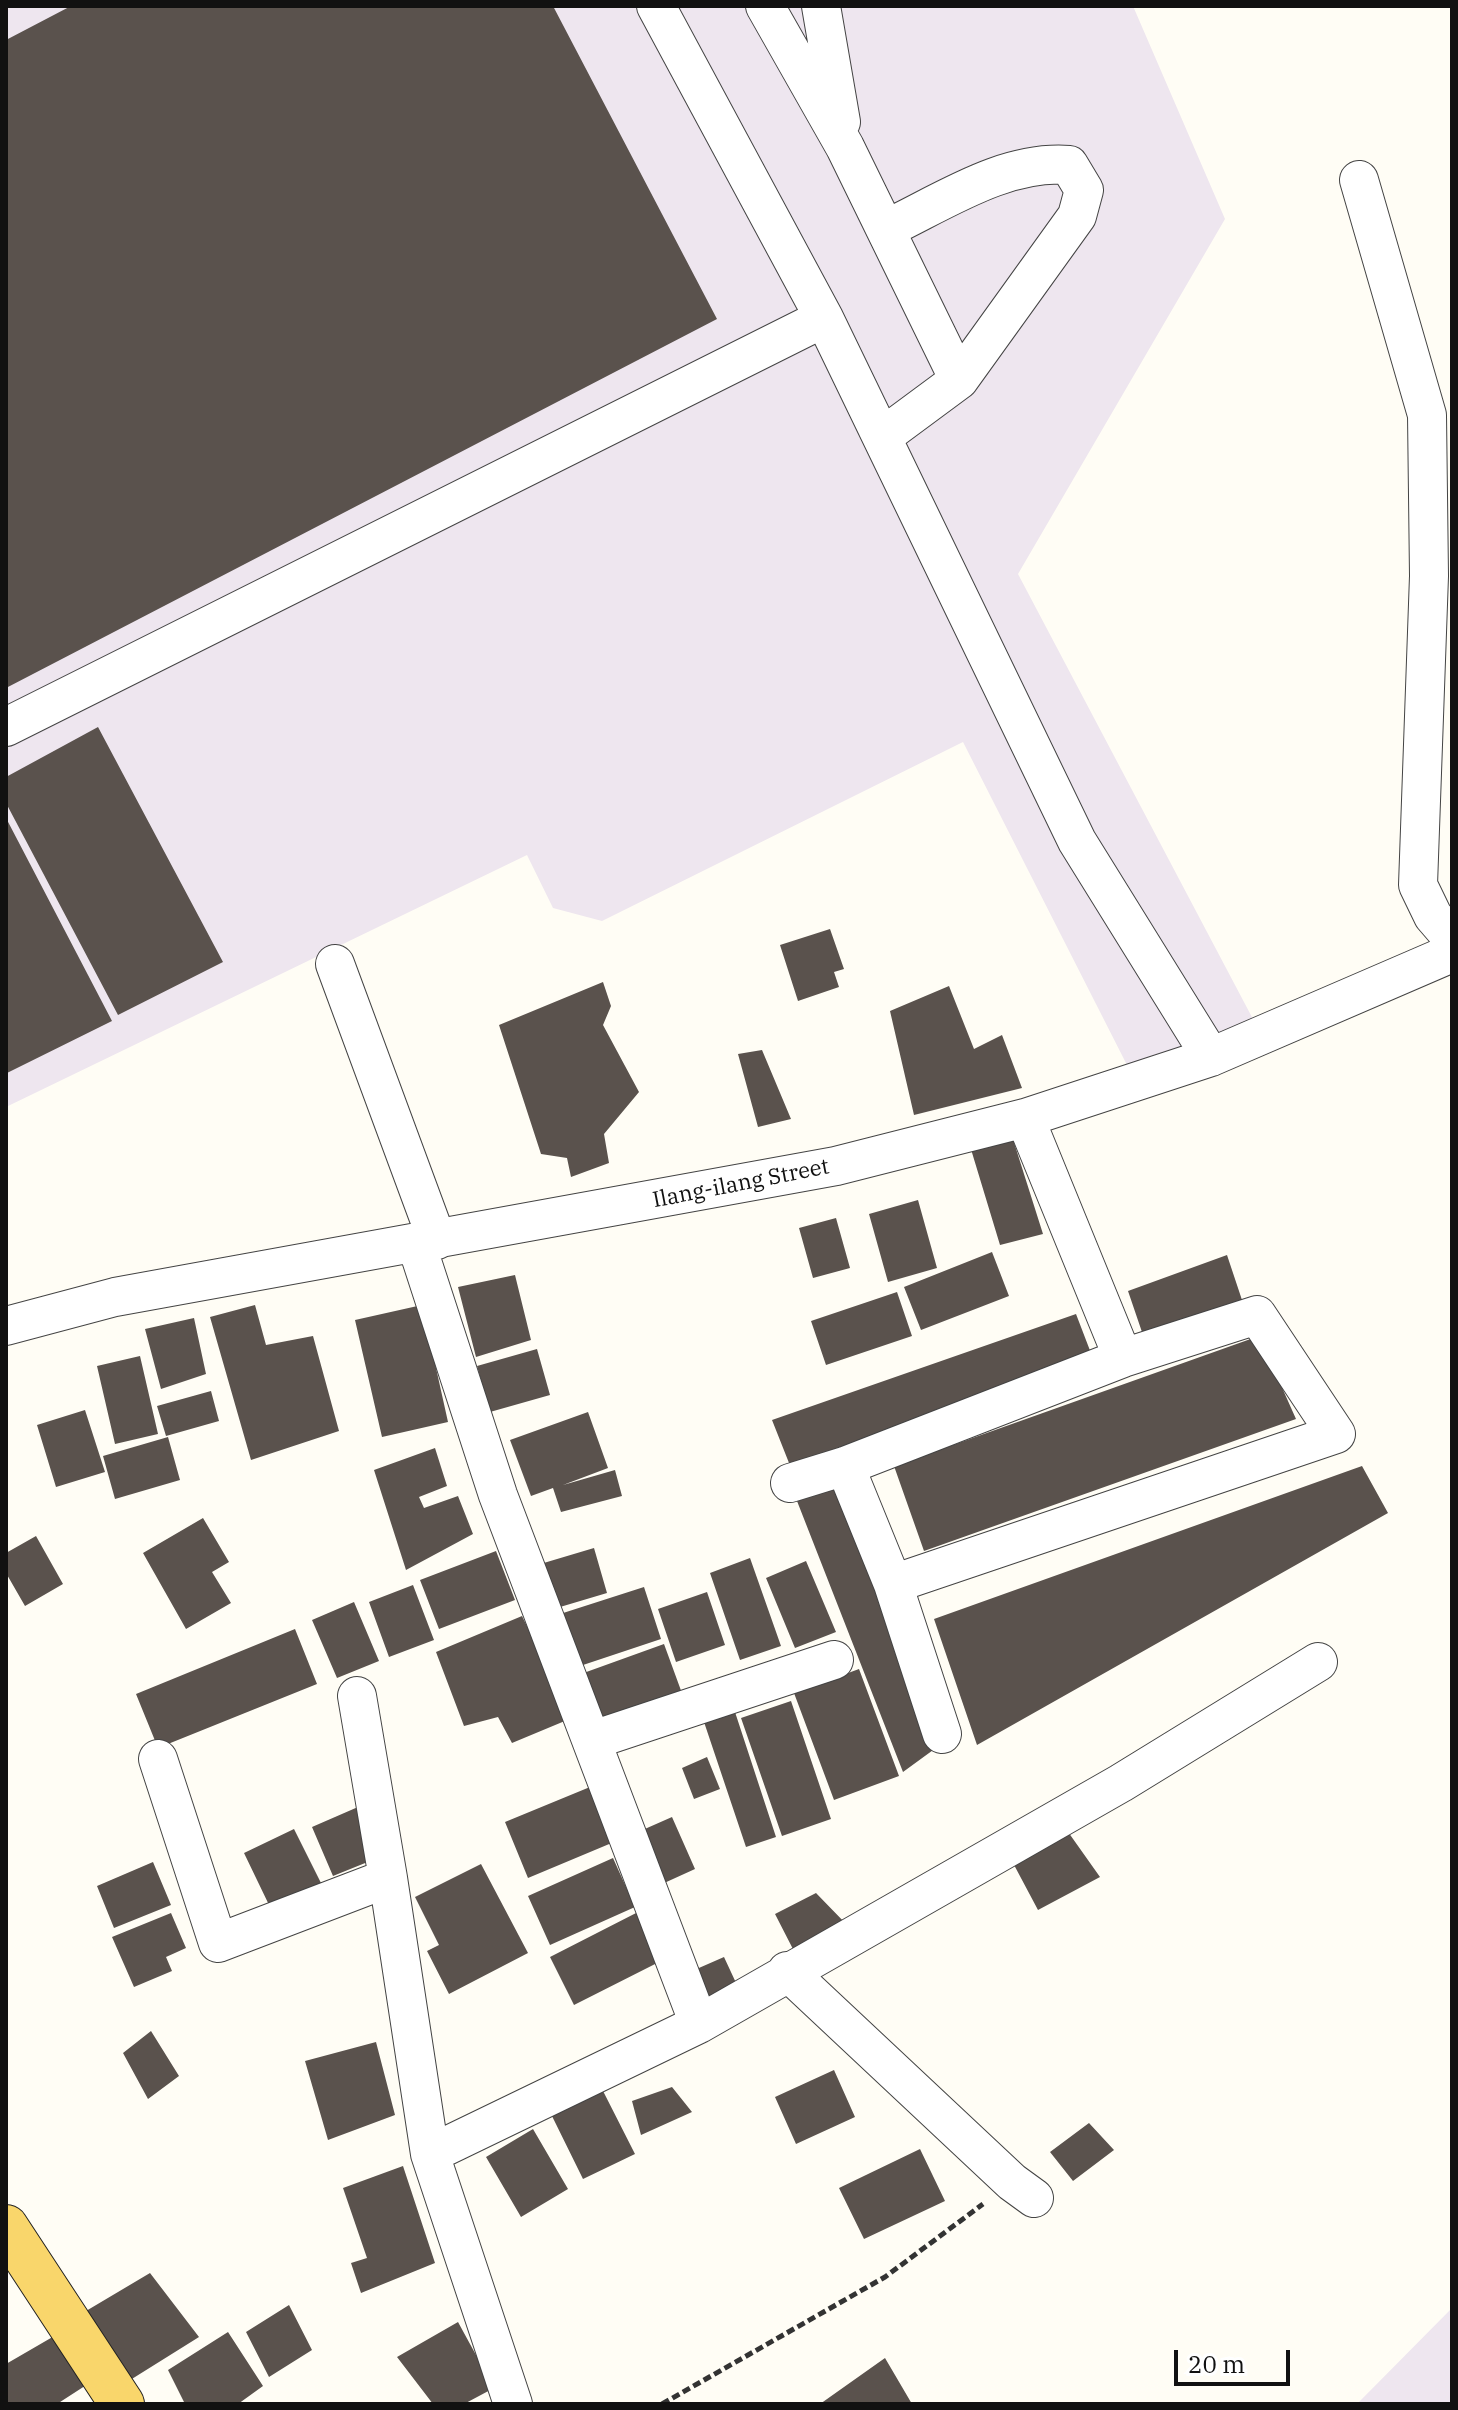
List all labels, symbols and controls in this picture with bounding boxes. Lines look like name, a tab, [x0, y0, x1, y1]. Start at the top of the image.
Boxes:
street label: Ilang-ilang Street	[650, 1154, 832, 1214]
scale bar	[1178, 2334, 1294, 2384]
text: 20 m	[1188, 2348, 1245, 2380]

